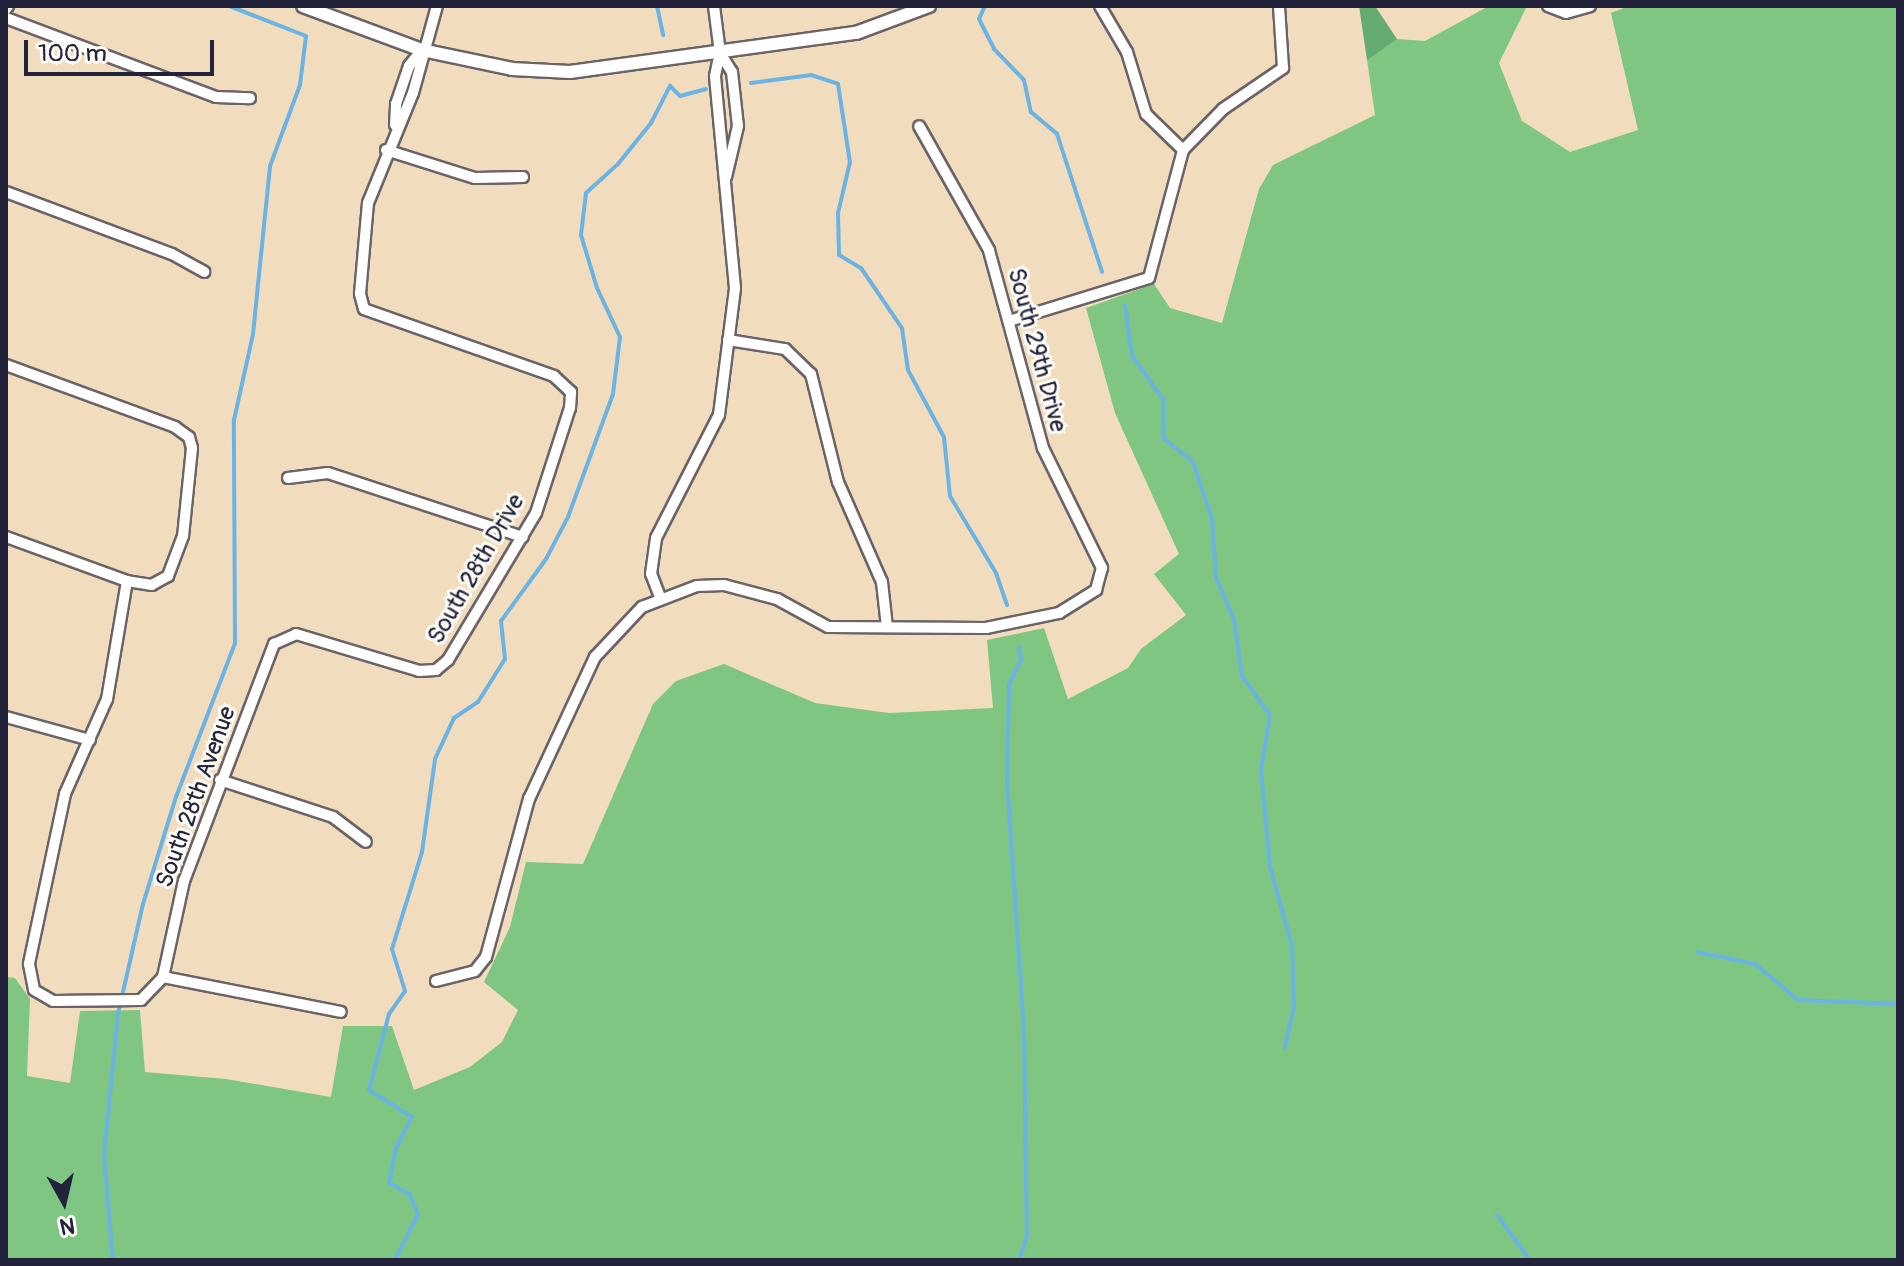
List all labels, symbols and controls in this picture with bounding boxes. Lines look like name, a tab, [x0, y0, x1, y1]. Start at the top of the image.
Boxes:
scale bar	[28, 24, 218, 74]
text: 100 m	[38, 39, 107, 68]
street label: South 29th Drive	[1001, 265, 1073, 435]
street label: South 28th Drive	[422, 489, 530, 649]
street label: South 28th Avenue	[150, 703, 242, 891]
north arrow	[24, 1162, 104, 1242]
text: N	[58, 1211, 77, 1241]

